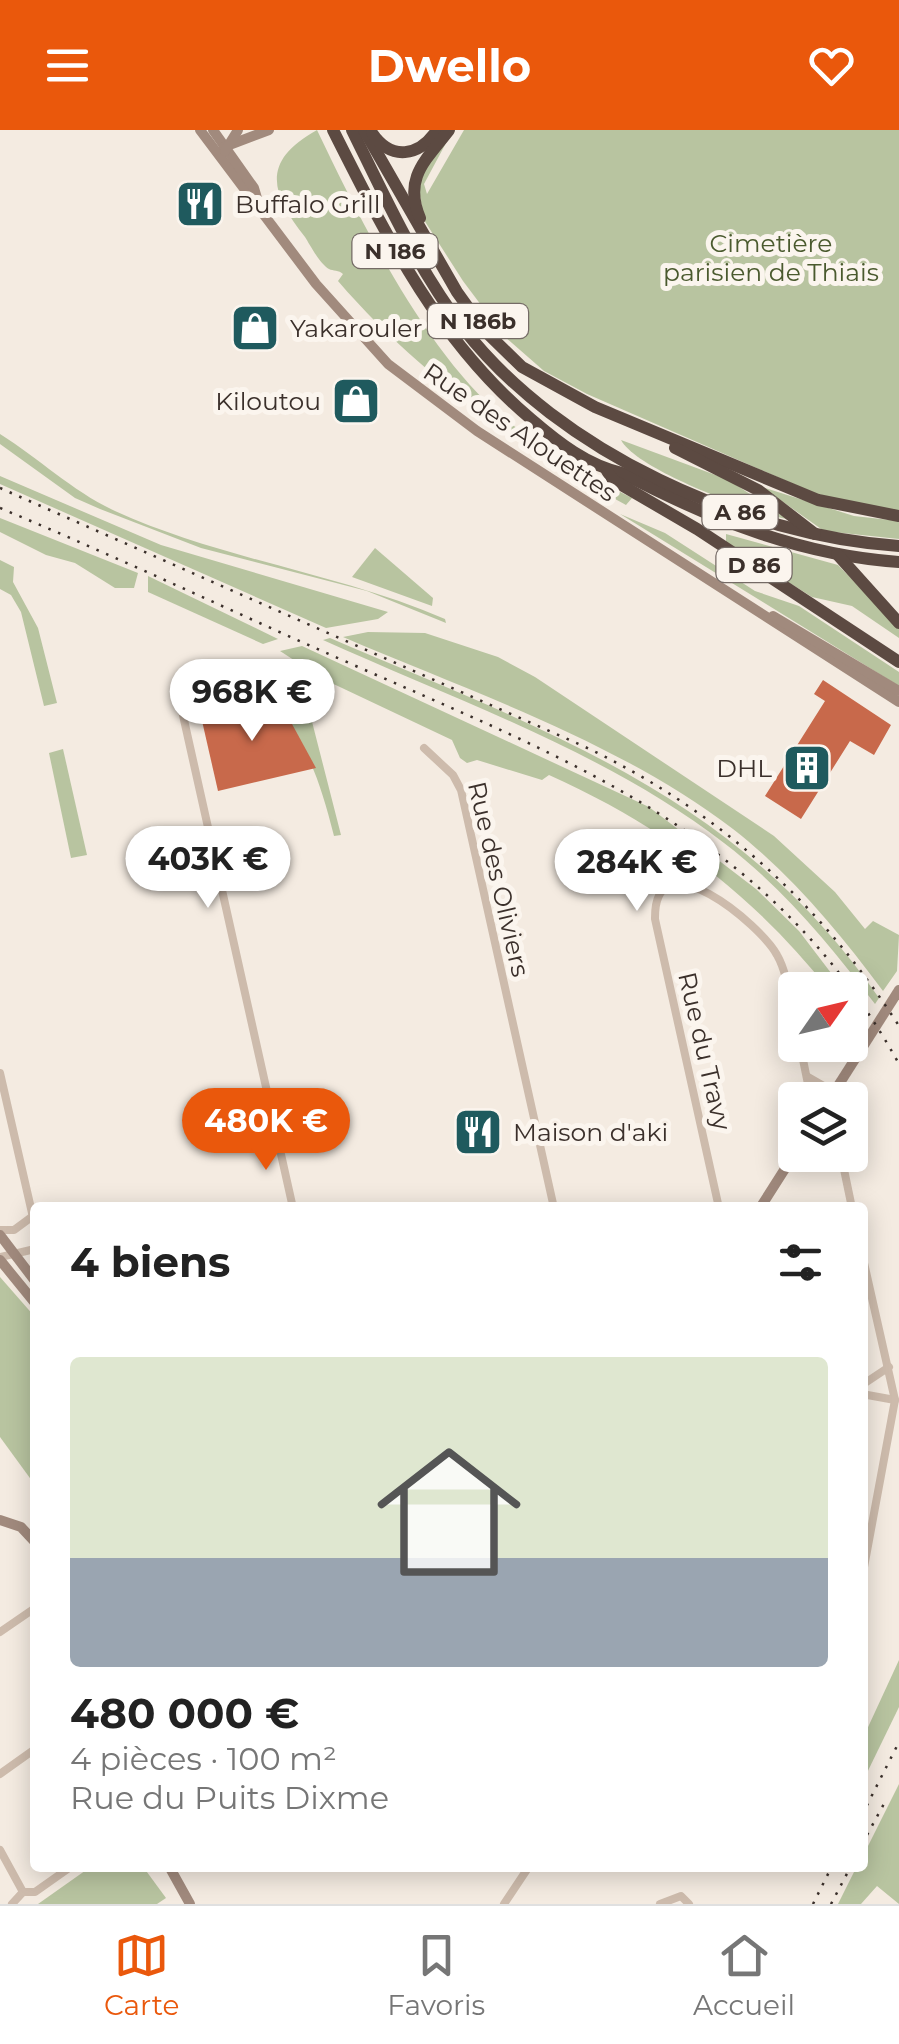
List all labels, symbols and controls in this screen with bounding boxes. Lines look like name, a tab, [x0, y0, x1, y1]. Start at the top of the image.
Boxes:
icon: menu	[40, 38, 95, 93]
text: Dwello	[368, 38, 531, 93]
icon: heart	[804, 38, 859, 93]
restaurant icon: Buffalo Grill	[174, 178, 226, 230]
place label: Buffalo Grill	[235, 189, 380, 219]
park label: Cimetière parisien de Thiais	[663, 228, 879, 287]
road number: N 186	[352, 234, 438, 268]
shop icon: Yakarouler	[229, 302, 281, 354]
road number: N 186b	[428, 304, 528, 338]
place label: Yakarouler	[290, 313, 422, 343]
street label: Rue des Alouettes	[418, 356, 622, 508]
shop icon: Kiloutou	[330, 375, 382, 427]
place label: Kiloutou	[215, 386, 321, 416]
road number: A 86	[702, 495, 778, 529]
road number: D 86	[716, 548, 792, 582]
pin: 968K €	[171, 659, 333, 744]
text: 968K €	[192, 672, 312, 711]
building icon: DHL	[781, 742, 833, 794]
place label: DHL	[716, 753, 772, 783]
street label: Rue des Oliviers	[462, 779, 536, 979]
pin: 403K €	[127, 826, 289, 911]
pin: 284K €	[556, 829, 718, 914]
text: 403K €	[147, 839, 269, 878]
text: 284K €	[577, 842, 697, 881]
street label: Rue du Travy	[672, 969, 738, 1133]
north arrow	[778, 972, 868, 1062]
map controls	[778, 972, 868, 1172]
button: layers	[778, 1082, 868, 1172]
pin: 480K €	[185, 1088, 347, 1173]
text: 480K €	[204, 1101, 328, 1140]
restaurant icon: Maison d'aki	[452, 1106, 504, 1158]
place label: Maison d'aki	[513, 1117, 668, 1147]
icon: filters	[773, 1235, 828, 1290]
text: 4 biens	[70, 1236, 230, 1288]
icon: home	[359, 1422, 539, 1602]
text: 480 000 €	[70, 1687, 299, 1739]
text: 4 pièces · 100 m²	[70, 1739, 337, 1778]
text: Rue du Puits Dixme	[70, 1778, 389, 1817]
tab: Carte	[104, 1928, 179, 2022]
tab: Favoris	[387, 1928, 485, 2022]
tab: Accueil	[693, 1928, 795, 2022]

